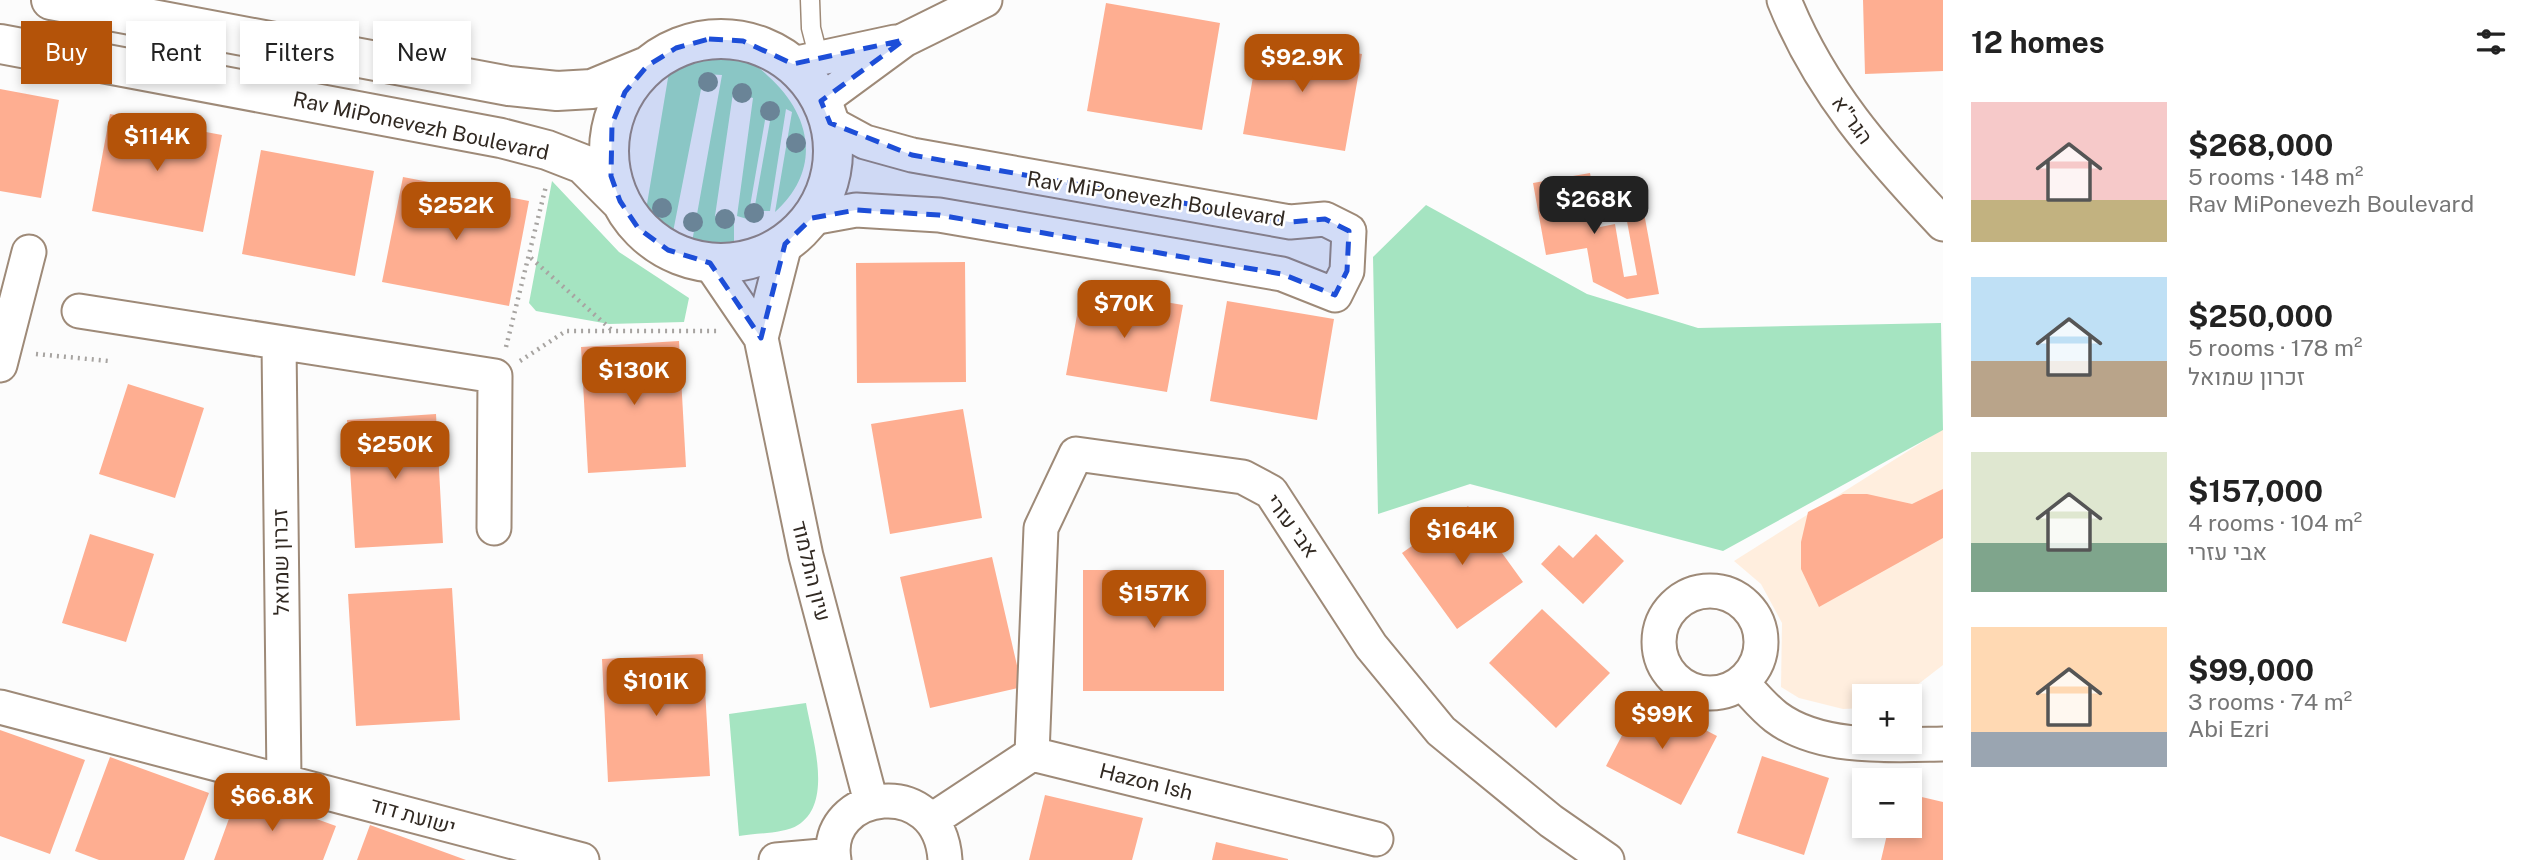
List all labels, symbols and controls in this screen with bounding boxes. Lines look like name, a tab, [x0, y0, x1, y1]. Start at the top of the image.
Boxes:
chip: Buy	[21, 21, 112, 84]
chip: Rent	[126, 21, 226, 84]
chip: Filters	[240, 21, 359, 84]
chip: New	[373, 21, 471, 84]
icon: filters	[2472, 23, 2510, 61]
text: 12 homes	[1971, 24, 2105, 60]
pin: $92.9K	[1245, 34, 1359, 94]
text: $92.9K	[1260, 43, 1344, 70]
street label: Rav MiPonevezh Boulevard	[291, 86, 551, 165]
street label: הגר"א	[1827, 91, 1878, 149]
pin: $114K	[108, 114, 206, 173]
text: $114K	[124, 122, 190, 149]
text: $268,000	[2188, 127, 2333, 163]
icon: home	[2027, 130, 2111, 214]
text: 5 rooms · 148 m²	[2188, 163, 2363, 190]
street label: Rav MiPonevezh Boulevard	[1025, 166, 1287, 231]
pin: $268K	[1545, 176, 1643, 236]
pin: $252K	[407, 182, 505, 242]
text: $268K	[1555, 185, 1633, 212]
text: Rav MiPonevezh Boulevard	[2188, 190, 2474, 217]
text: $252K	[418, 191, 494, 218]
pin: $70K	[1083, 280, 1165, 340]
text: $70K	[1093, 289, 1155, 316]
text: $250,000	[2188, 298, 2333, 334]
icon: home	[2027, 305, 2111, 389]
text: 5 rooms · 178 m²	[2188, 334, 2362, 361]
pin: $130K	[585, 348, 683, 407]
text: $130K	[598, 356, 670, 383]
text: זכרון שמואל	[2188, 363, 2305, 390]
pin: $250K	[346, 421, 444, 481]
text: $250K	[356, 430, 434, 457]
text: $157,000	[2188, 473, 2323, 509]
icon: home	[2027, 480, 2111, 564]
street label: אבי עזרי	[1261, 489, 1324, 562]
street label: זכרון שמואל	[267, 508, 294, 616]
pin: $164K	[1413, 508, 1511, 567]
text: 4 rooms · 104 m²	[2188, 509, 2362, 536]
text: $164K	[1426, 516, 1498, 543]
street label: עיון התלמוד	[787, 518, 836, 624]
text: אבי עזרי	[2188, 538, 2267, 565]
pin: $157K	[1105, 570, 1203, 630]
text: $157K	[1118, 579, 1190, 606]
text: $99,000	[2188, 652, 2314, 688]
icon: home	[2027, 655, 2111, 739]
pin: $101K	[607, 658, 705, 718]
text: $101K	[623, 667, 689, 694]
map controls	[1852, 684, 1922, 838]
button: +	[1852, 684, 1922, 754]
text: 3 rooms · 74 m²	[2188, 688, 2352, 715]
pin: $99K	[1621, 692, 1703, 751]
text: $99K	[1631, 700, 1693, 727]
text: Abi Ezri	[2188, 715, 2269, 742]
street label: Hazon Ish	[1097, 758, 1195, 805]
button: −	[1852, 768, 1922, 838]
pin: $66.8K	[215, 774, 329, 833]
text: $66.8K	[230, 782, 314, 809]
street label: ישועת דוד	[368, 791, 459, 840]

